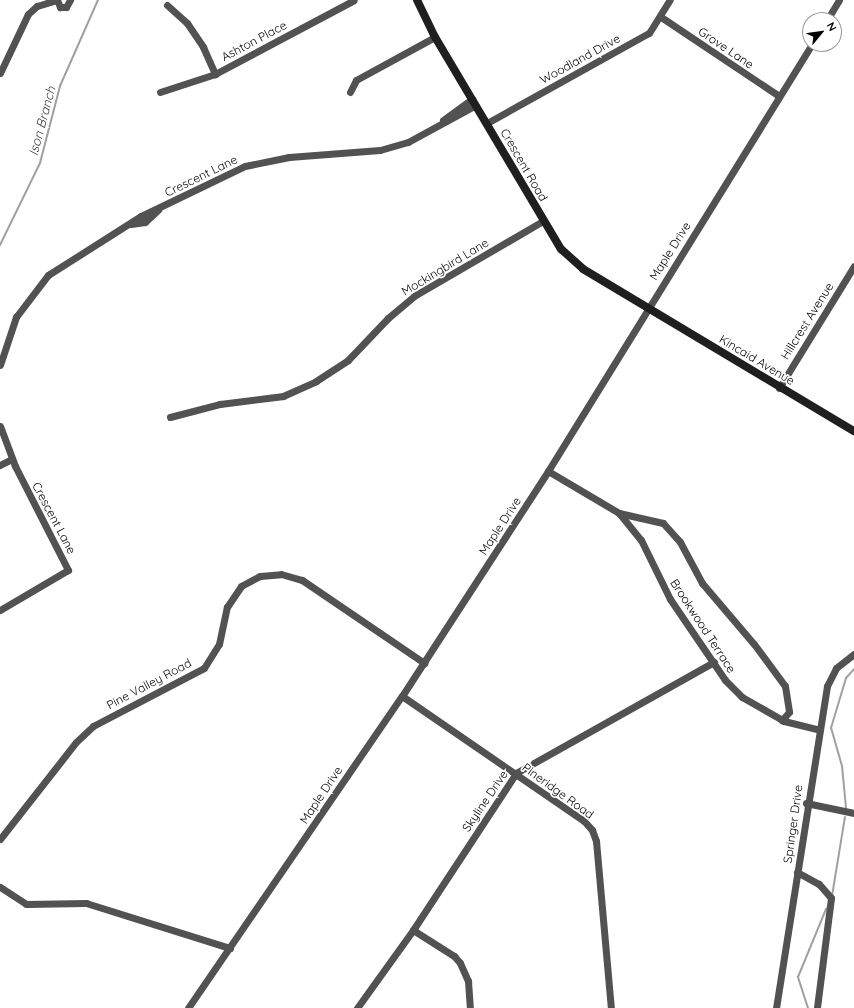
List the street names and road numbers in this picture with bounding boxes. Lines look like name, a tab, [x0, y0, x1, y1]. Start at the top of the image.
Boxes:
street label: Ashton Place	[219, 18, 289, 64]
street label: Grove Lane	[696, 24, 756, 72]
street label: Woodland Drive	[537, 31, 623, 87]
street label: Crescent Road	[497, 126, 551, 204]
street label: Crescent Lane	[162, 152, 240, 200]
street label: Maple Drive	[646, 219, 694, 283]
street label: Mockingbird Lane	[399, 235, 491, 299]
street label: Hillcrest Avenue	[778, 280, 836, 362]
street label: Kincaid Avenue	[717, 332, 797, 388]
street label: Crescent Lane	[29, 480, 79, 556]
street label: Maple Drive	[476, 494, 524, 558]
street label: Brookwood Terrace	[667, 576, 739, 676]
street label: Pine Valley Road	[104, 656, 194, 712]
street label: Pineridge Road	[519, 760, 597, 822]
street label: Maple Drive	[297, 764, 345, 826]
street label: Skyline Drive	[459, 767, 511, 835]
street label: Springer Drive	[780, 784, 806, 864]

